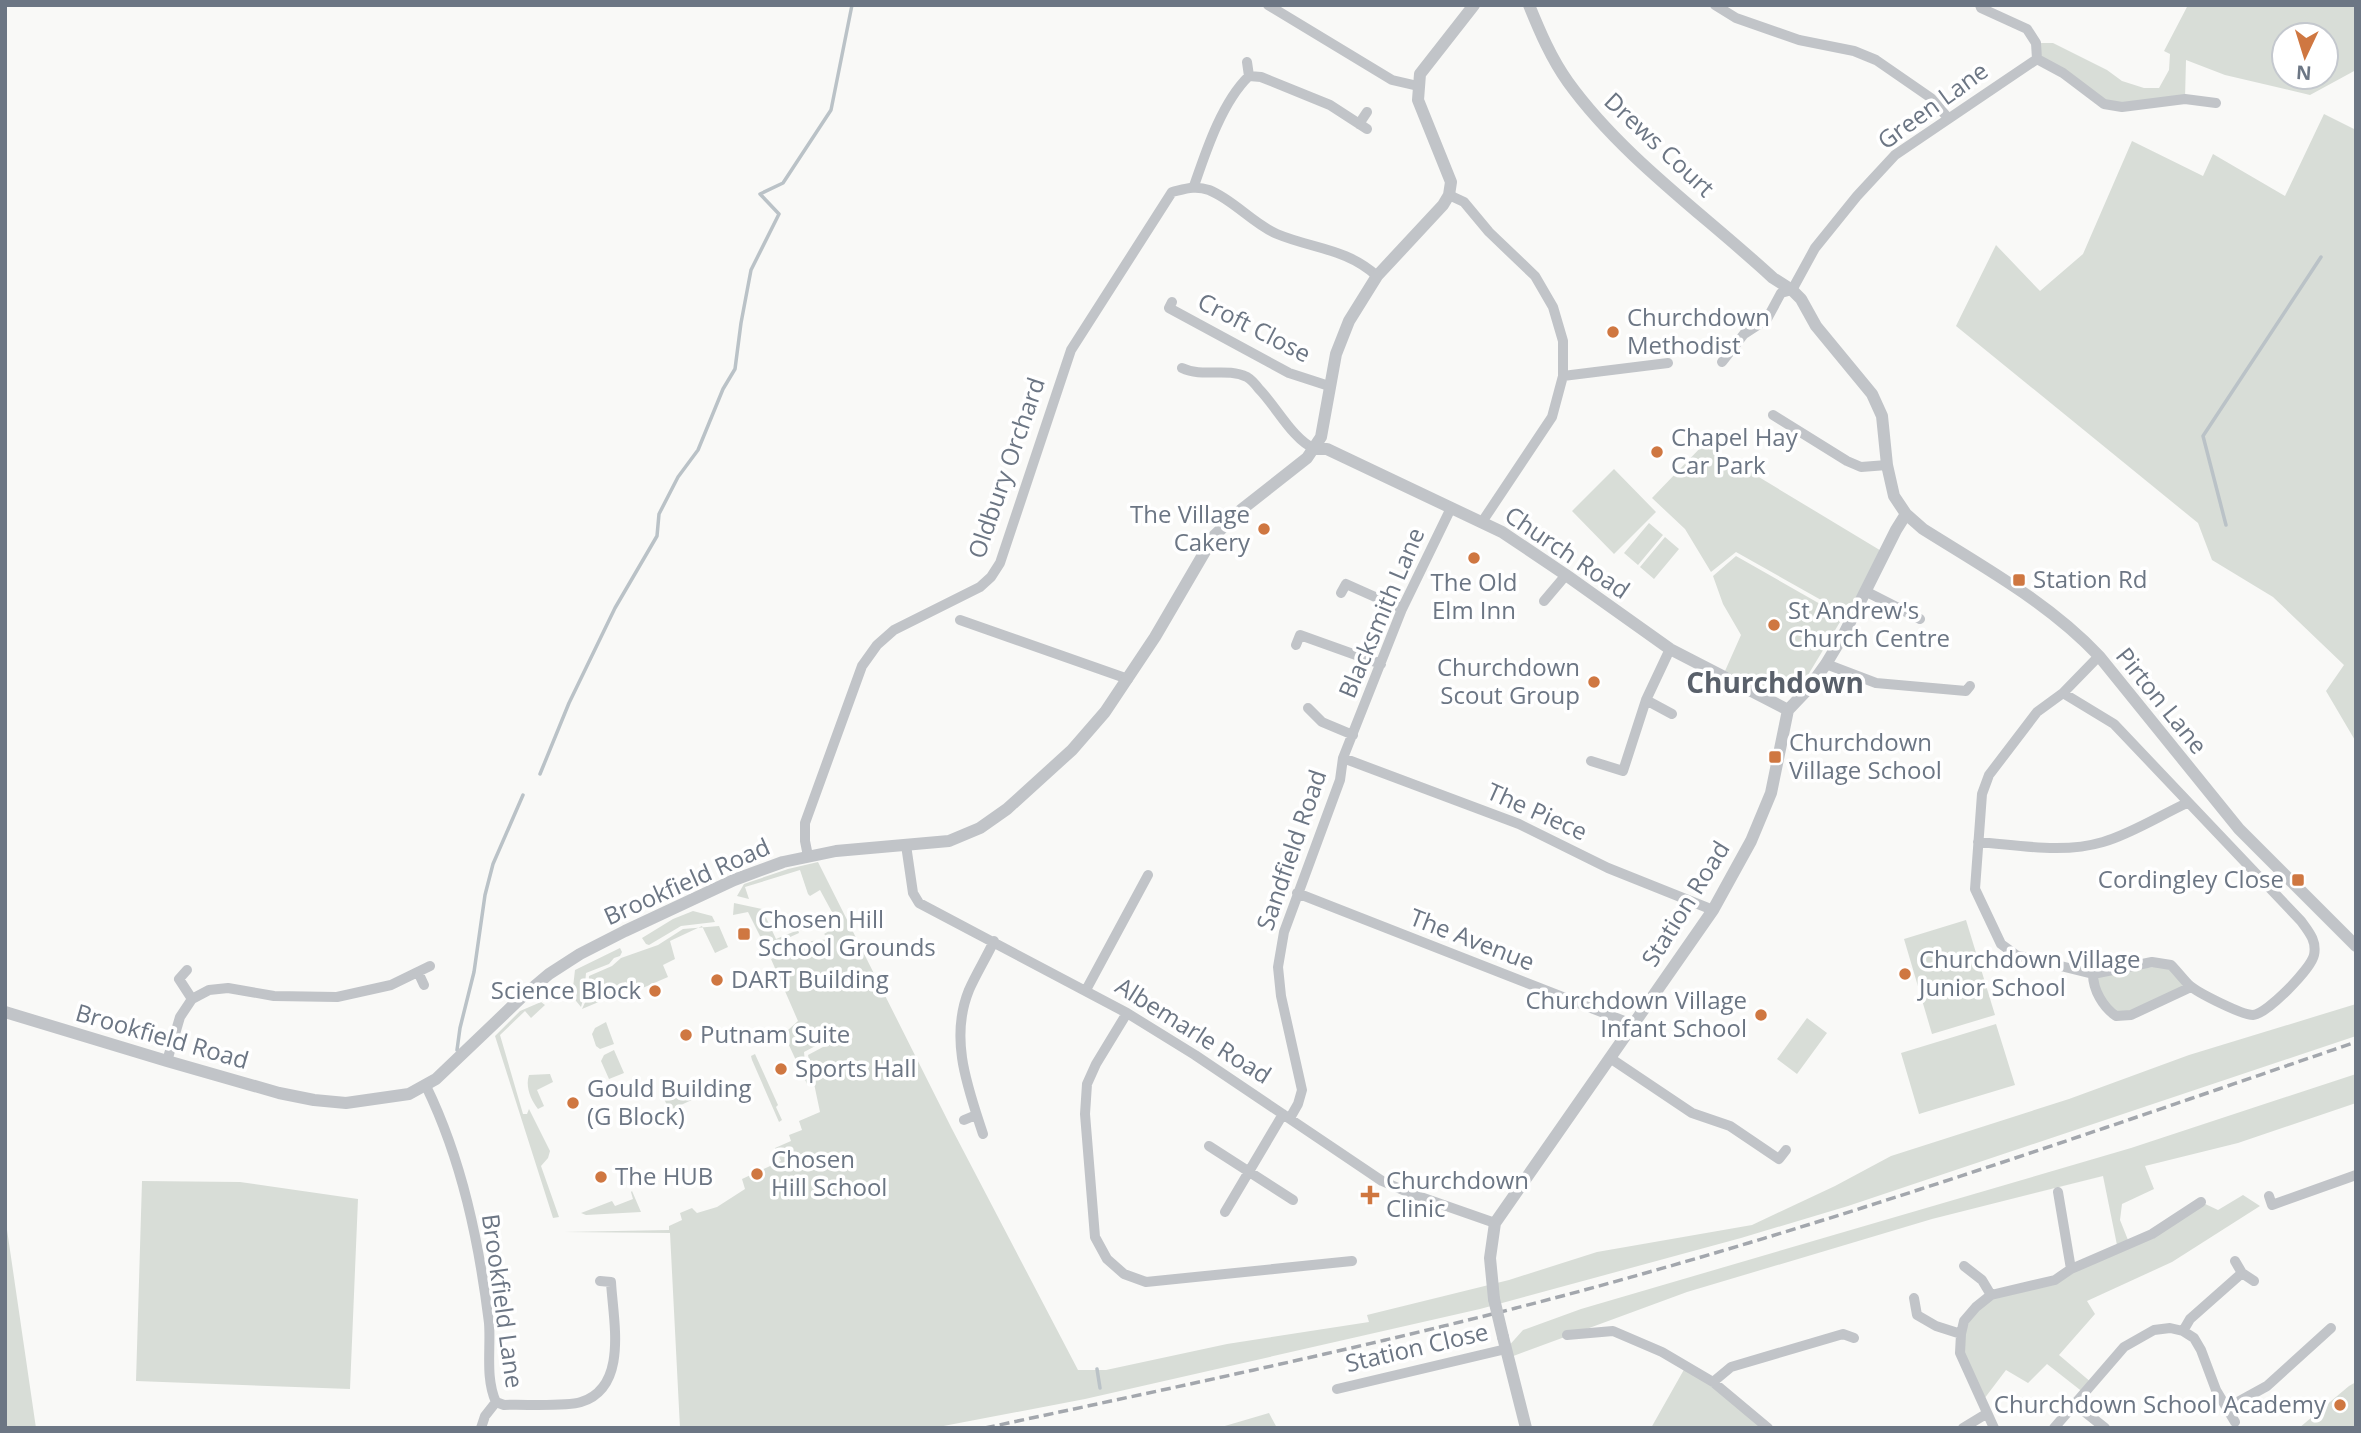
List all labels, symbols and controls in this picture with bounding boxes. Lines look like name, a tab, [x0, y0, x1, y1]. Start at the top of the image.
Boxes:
north arrow	[2270, 21, 2340, 91]
street label: Green Lane	[1870, 53, 1994, 156]
text: N	[2295, 59, 2312, 86]
street label: Drews Court	[1598, 84, 1722, 204]
street label: Croft Close	[1192, 284, 1317, 369]
place label: Churchdown Methodist	[1627, 300, 1770, 361]
marker: Churchdown Methodist	[1605, 324, 1621, 340]
street label: Oldbury Orchard	[959, 373, 1052, 562]
place label: Chapel Hay Car Park	[1671, 420, 1799, 481]
marker: Chapel Hay Car Park	[1649, 444, 1665, 460]
place label: The Village Cakery	[1130, 497, 1251, 558]
street label: Church Road	[1499, 498, 1637, 606]
marker: The Village Cakery	[1256, 521, 1272, 537]
street label: Blacksmith Lane	[1330, 522, 1431, 703]
marker: The Old Elm Inn	[1466, 550, 1482, 566]
place label: Station Rd	[2033, 562, 2148, 595]
place label: The Old Elm Inn	[1430, 565, 1518, 626]
marker: Station Rd	[2011, 572, 2027, 588]
place label: St Andrew's Church Centre	[1788, 593, 1950, 654]
marker: St Andrew's Church Centre	[1766, 617, 1782, 633]
street label: Pirton Lane	[2109, 640, 2215, 760]
place label: Churchdown Scout Group	[1437, 650, 1580, 711]
district label: Churchdown	[1686, 663, 1864, 701]
marker: Churchdown Scout Group	[1586, 674, 1602, 690]
place label: Churchdown Village School	[1789, 725, 1942, 786]
marker: Churchdown Village School	[1767, 749, 1783, 765]
street label: Sandfield Road	[1248, 765, 1333, 934]
street label: The Piece	[1482, 774, 1593, 847]
street label: Brookfield Road	[598, 829, 775, 932]
street label: Station Road	[1633, 834, 1736, 972]
place label: Cordingley Close	[2098, 862, 2284, 895]
marker: Cordingley Close	[2290, 872, 2306, 888]
street label: The Avenue	[1405, 900, 1540, 978]
place label: Chosen Hill School Grounds	[758, 902, 936, 963]
marker: Chosen Hill School Grounds	[736, 926, 752, 942]
place label: Churchdown Village Junior School	[1917, 942, 2141, 1003]
place label: DART Building	[731, 962, 889, 995]
marker: Churchdown Village Junior School	[1897, 966, 1913, 982]
street label: Albemarle Road	[1110, 969, 1278, 1091]
marker: DART Building	[709, 972, 725, 988]
place label: Science Block	[491, 973, 641, 1006]
marker: Science Block	[647, 983, 663, 999]
place label: Churchdown Village Infant School	[1525, 983, 1747, 1044]
street label: Brookfield Road	[72, 995, 253, 1076]
marker: Churchdown Village Infant School	[1753, 1007, 1769, 1023]
place label: Putnam Suite	[700, 1017, 850, 1050]
marker: Putnam Suite	[678, 1027, 694, 1043]
place label: Sports Hall	[795, 1051, 916, 1084]
marker: Sports Hall	[773, 1061, 789, 1077]
place label: Gould Building (G Block)	[587, 1071, 751, 1132]
marker: Gould Building (G Block)	[565, 1095, 581, 1111]
place label: Chosen Hill School	[771, 1142, 887, 1203]
place label: The HUB	[615, 1159, 713, 1192]
place label: Churchdown Clinic	[1386, 1163, 1529, 1224]
marker: Chosen Hill School	[749, 1166, 765, 1182]
marker: The HUB	[593, 1169, 609, 1185]
marker: Churchdown Clinic	[1360, 1185, 1380, 1205]
street label: Brookfield Lane	[475, 1212, 532, 1390]
street label: Station Close	[1342, 1314, 1491, 1379]
place label: Churchdown School Academy	[1994, 1387, 2327, 1420]
marker: Churchdown School Academy	[2332, 1397, 2348, 1413]

